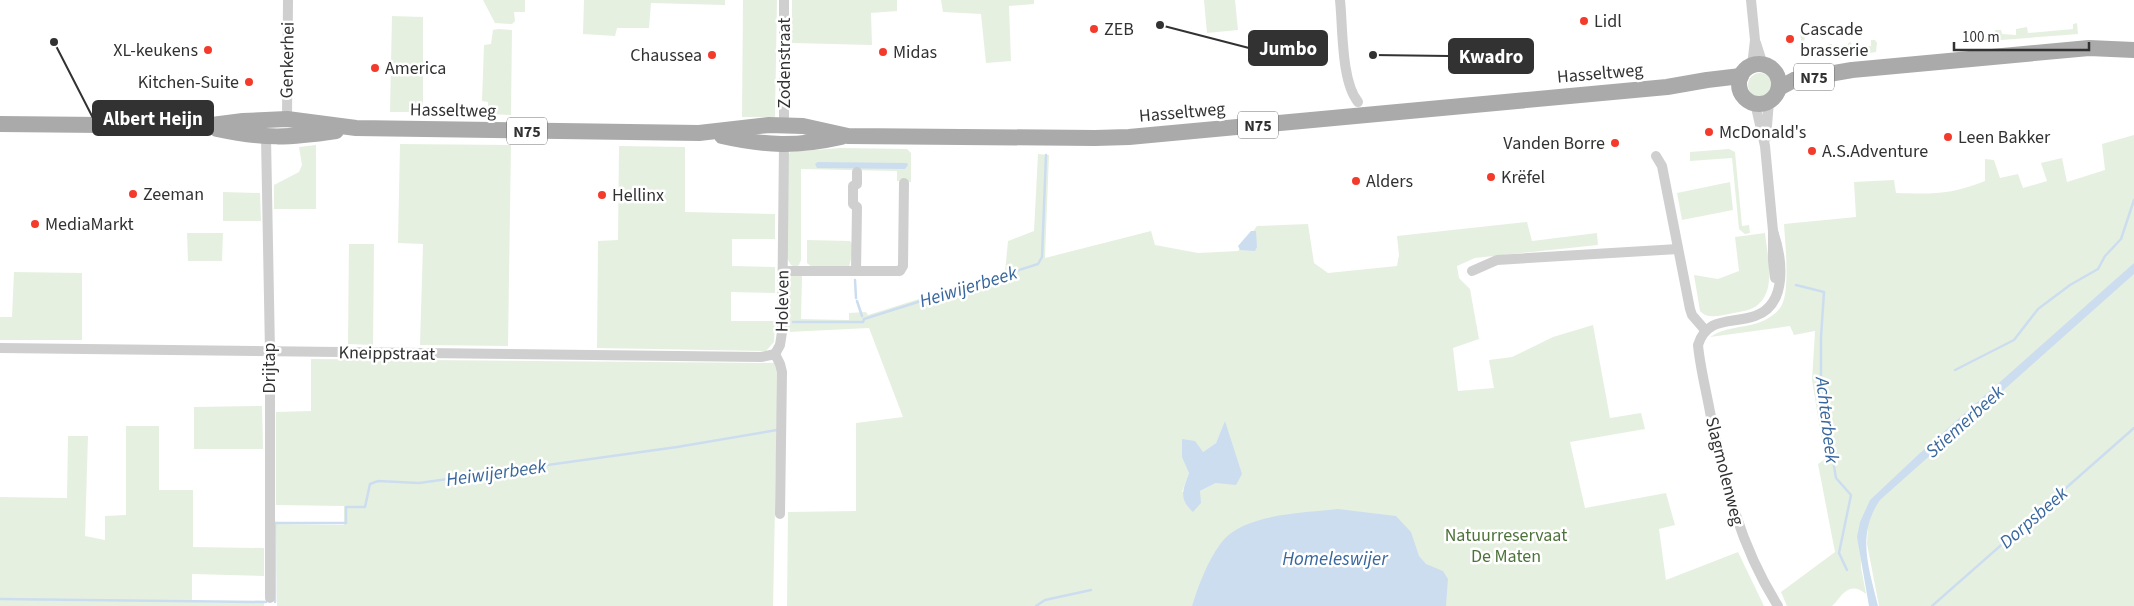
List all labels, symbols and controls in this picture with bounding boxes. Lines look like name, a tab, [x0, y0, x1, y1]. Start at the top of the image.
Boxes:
place label: Lidl	[1594, 9, 1622, 34]
marker: Lidl	[1578, 15, 1590, 27]
place label: ZEB	[1104, 17, 1134, 42]
place label: Cascade brasserie	[1800, 17, 1869, 63]
street label: Zodenstraat	[772, 18, 797, 108]
scale bar	[1954, 20, 2089, 52]
street label: Genkerhei	[274, 21, 301, 99]
marker: ZEB	[1088, 23, 1100, 35]
text: 100 m	[1962, 27, 2000, 48]
callout: Jumbo	[1249, 31, 1327, 65]
marker: Cascade brasserie	[1784, 33, 1796, 45]
text: Jumbo	[1259, 36, 1317, 63]
place label: XL-keukens	[113, 38, 198, 63]
callout: Kwadro	[1449, 39, 1533, 73]
place label: Midas	[893, 40, 937, 65]
place label: Chaussea	[630, 43, 702, 68]
marker: XL-keukens	[202, 44, 214, 56]
text: Kwadro	[1459, 44, 1523, 71]
marker: Midas	[877, 46, 889, 58]
marker: Chaussea	[706, 49, 718, 61]
place label: America	[385, 56, 446, 81]
street label: Hasseltweg	[1556, 57, 1644, 90]
marker: America	[369, 62, 381, 74]
road number: N75	[1794, 64, 1834, 90]
place label: Kitchen-Suite	[138, 70, 239, 95]
marker: Kitchen-Suite	[243, 76, 255, 88]
street label: Hasseltweg	[1138, 96, 1226, 129]
street label: Hasseltweg	[410, 97, 496, 124]
callout: Albert Heijn	[93, 101, 213, 135]
text: Albert Heijn	[102, 106, 203, 133]
road number: N75	[1238, 112, 1278, 138]
road number: N75	[507, 118, 547, 144]
place label: McDonald's	[1719, 120, 1806, 145]
place label: Leen Bakker	[1958, 125, 2051, 150]
marker: McDonald's	[1703, 126, 1715, 138]
place label: Vanden Borre	[1503, 131, 1605, 156]
marker: Leen Bakker	[1942, 131, 1954, 143]
marker: Vanden Borre	[1609, 137, 1621, 149]
place label: A.S.Adventure	[1822, 139, 1928, 164]
marker: A.S.Adventure	[1806, 145, 1818, 157]
place label: Krëfel	[1501, 165, 1545, 190]
place label: Alders	[1366, 169, 1413, 194]
marker: Krëfel	[1485, 171, 1497, 183]
marker: Alders	[1350, 175, 1362, 187]
place label: Zeeman	[143, 182, 204, 207]
place label: Hellinx	[612, 183, 664, 208]
marker: Zeeman	[127, 188, 139, 200]
marker: Hellinx	[596, 189, 608, 201]
place label: MediaMarkt	[45, 212, 134, 237]
marker: MediaMarkt	[29, 218, 41, 230]
water label: Heiwijerbeek	[916, 259, 1022, 315]
street label: Holeven	[769, 270, 796, 332]
street label: Kneippstraat	[338, 340, 436, 367]
street label: Drijtap	[257, 343, 282, 393]
water label: Achterbeek	[1808, 374, 1845, 466]
water label: Stiemerbeek	[1920, 379, 2011, 465]
street label: Slagmolenweg	[1699, 414, 1750, 528]
water label: Heiwijerbeek	[444, 453, 549, 494]
water label: Dorpsbeek	[1994, 480, 2075, 555]
park label: Natuurreservaat De Maten	[1445, 523, 1567, 569]
water label: Homeleswijer	[1282, 546, 1389, 573]

